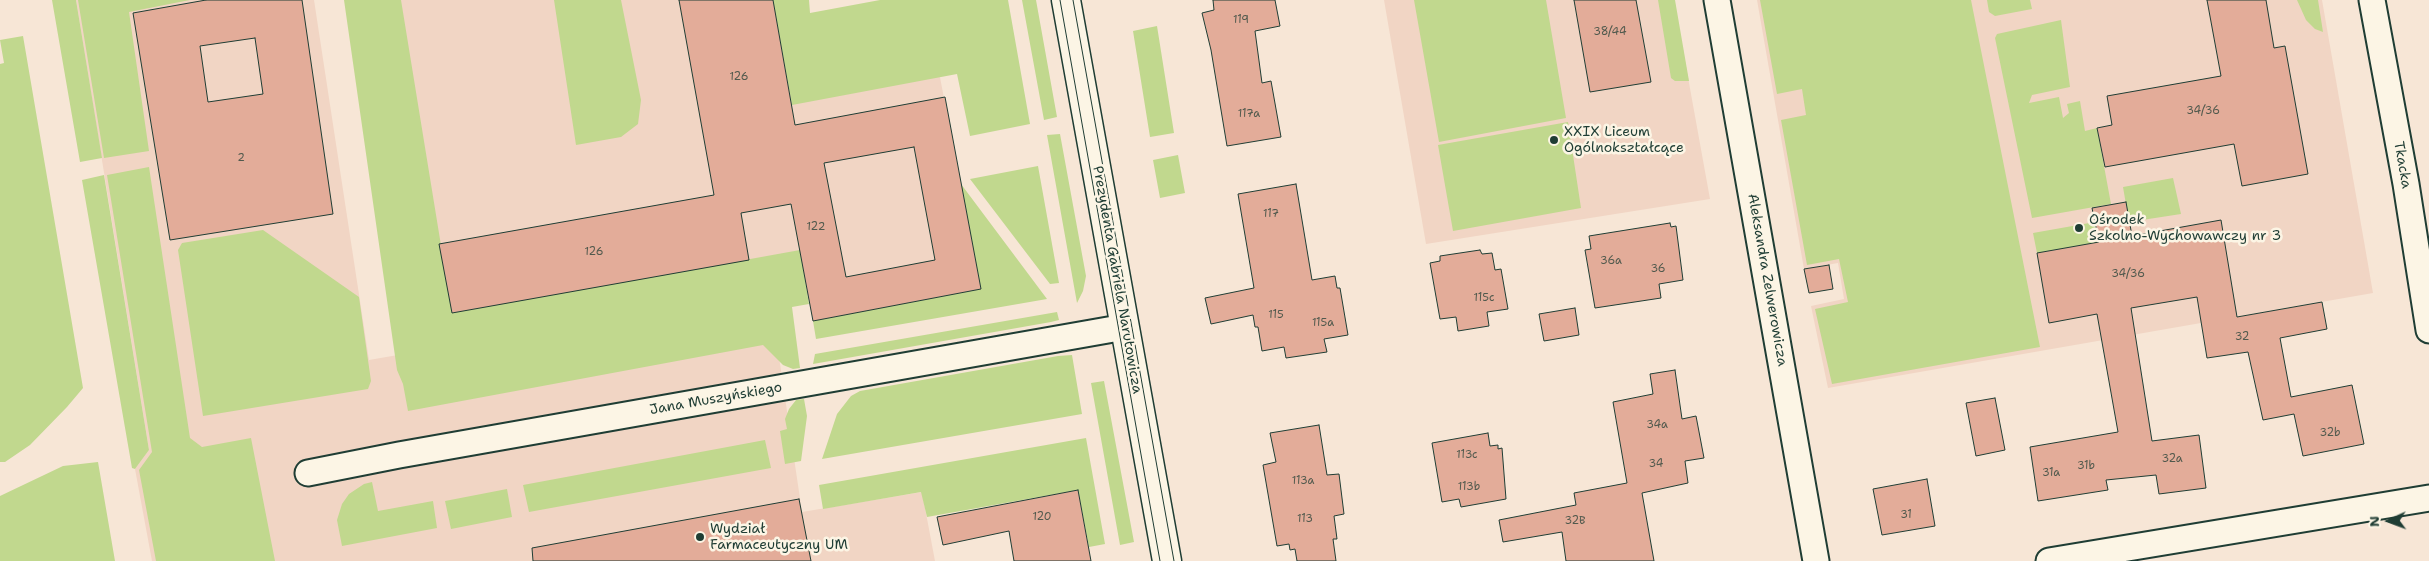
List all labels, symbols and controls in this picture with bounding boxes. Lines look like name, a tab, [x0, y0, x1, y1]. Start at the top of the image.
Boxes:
house number: 119	[1233, 13, 1249, 27]
house number: 38/44	[1593, 25, 1627, 39]
house number: 126	[730, 70, 748, 84]
house number: 34/36	[2186, 104, 2220, 118]
house number: 117a	[1238, 107, 1260, 121]
place label: XXIX Liceum Ogólnokształcące	[1564, 124, 1684, 156]
marker: XXIX Liceum Ogólnokształcące	[1548, 134, 1560, 146]
street label: Tkacka	[2390, 140, 2414, 190]
house number: 2	[237, 151, 245, 165]
street label: Prezydenta Gabriela Narutowicza	[1089, 165, 1145, 395]
street label: Aleksandra Zelwerowicza	[1744, 192, 1790, 368]
house number: 117	[1263, 207, 1279, 221]
place label: Ośrodek Szkolno-Wychowawczy nr 3	[2089, 212, 2281, 244]
house number: 122	[807, 220, 825, 234]
marker: Ośrodek Szkolno-Wychowawczy nr 3	[2073, 222, 2085, 234]
house number: 126	[585, 245, 603, 259]
house number: 36a	[1600, 254, 1622, 268]
house number: 36	[1650, 262, 1666, 276]
house number: 34/36	[2111, 267, 2145, 281]
house number: 115c	[1474, 291, 1494, 305]
house number: 115	[1268, 308, 1284, 322]
house number: 115a	[1312, 316, 1334, 330]
house number: 32	[2235, 330, 2249, 344]
street label: Jana Muszyńskiego	[648, 379, 784, 419]
house number: 34a	[1646, 418, 1668, 432]
house number: 32b	[2319, 426, 2341, 440]
house number: 113c	[1456, 448, 1478, 462]
house number: 32a	[2161, 452, 2183, 466]
house number: 34	[1649, 457, 1663, 471]
house number: 31b	[2077, 459, 2095, 473]
house number: 31a	[2042, 466, 2060, 480]
house number: 113a	[1292, 474, 1314, 488]
house number: 113b	[1458, 480, 1480, 494]
north arrow	[2364, 496, 2414, 546]
house number: 31	[1900, 508, 1912, 522]
house number: 120	[1032, 510, 1052, 524]
house number: 113	[1297, 512, 1313, 526]
house number: 32B	[1565, 514, 1585, 528]
text: N	[2365, 516, 2383, 527]
place label: Wydział Farmaceutyczny UM	[710, 521, 848, 554]
marker: Wydział Farmaceutyczny UM	[694, 531, 706, 543]

